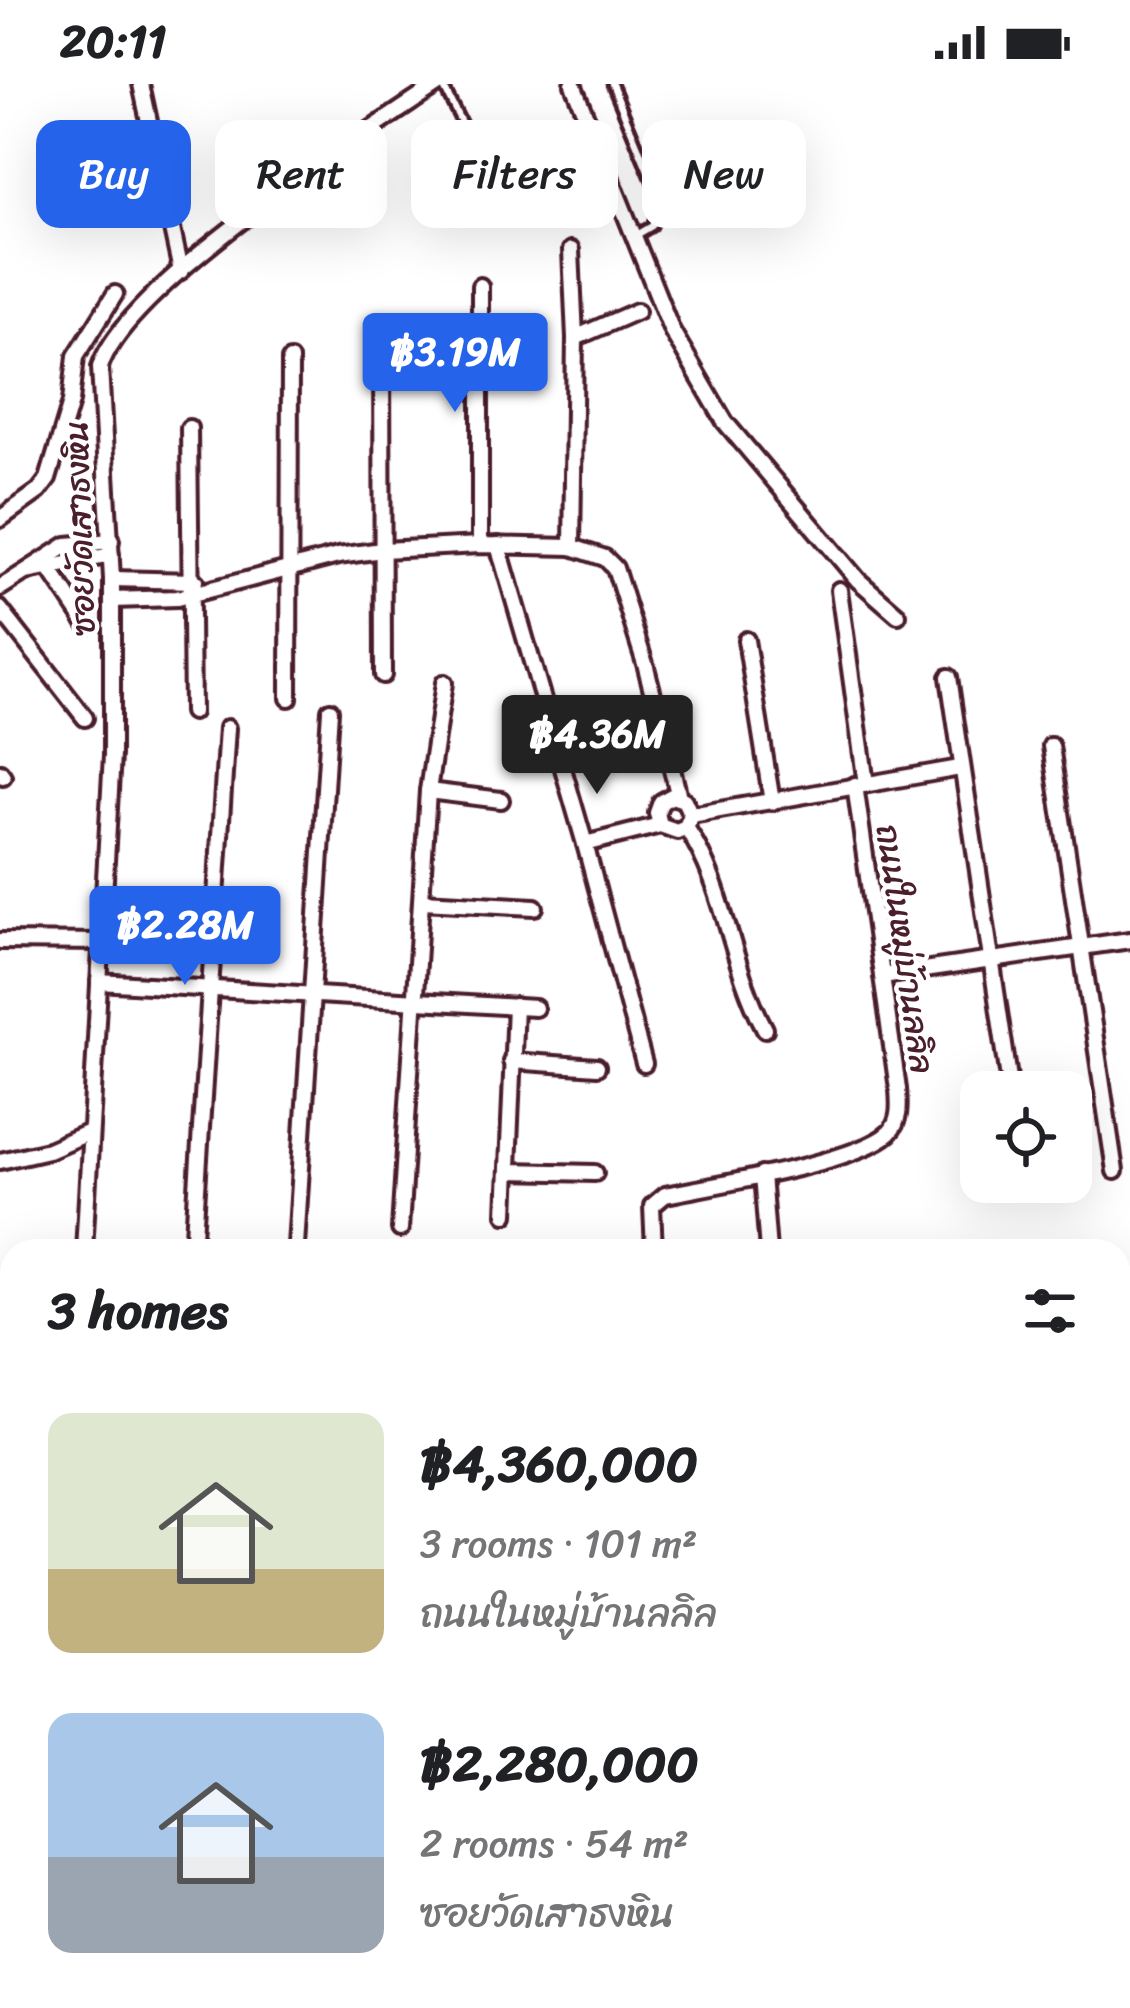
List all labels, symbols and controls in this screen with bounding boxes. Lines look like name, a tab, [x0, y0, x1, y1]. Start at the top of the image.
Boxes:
text: 20:11	[60, 2, 167, 82]
chip: Buy	[36, 120, 191, 228]
chip: Rent	[215, 120, 387, 228]
chip: Filters	[411, 120, 618, 228]
chip: New	[642, 120, 806, 228]
pin: ฿3.19M	[357, 313, 553, 415]
text: ฿3.19M	[390, 317, 520, 386]
street label: ซอยวัดเสาธงหิน	[47, 419, 113, 637]
pin: ฿4.36M	[499, 695, 695, 797]
text: ฿4.36M	[529, 699, 665, 768]
street label: ถนนในหมู่บ้านลลิล	[859, 820, 951, 1078]
pin: ฿2.28M	[87, 886, 283, 988]
text: ฿2.28M	[116, 890, 254, 959]
map controls	[960, 1071, 1092, 1203]
button: locate	[960, 1071, 1092, 1203]
text: 3 homes	[48, 1266, 228, 1356]
icon: filters	[1017, 1278, 1083, 1344]
text: ฿4,360,000	[420, 1419, 698, 1509]
icon: home	[144, 1461, 288, 1605]
text: 3 rooms · 101 m²	[420, 1509, 697, 1578]
text: ถนนในหมู่บ้านลลิล	[420, 1578, 717, 1647]
text: ฿2,280,000	[420, 1719, 699, 1809]
icon: home	[144, 1761, 288, 1905]
text: 2 rooms · 54 m²	[420, 1809, 689, 1878]
text: ซอยวัดเสาธงหิน	[420, 1878, 674, 1947]

